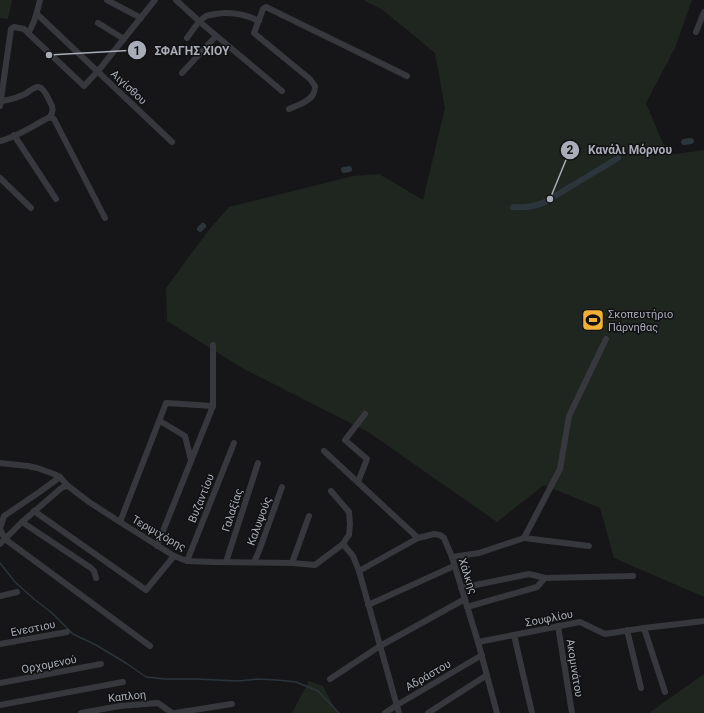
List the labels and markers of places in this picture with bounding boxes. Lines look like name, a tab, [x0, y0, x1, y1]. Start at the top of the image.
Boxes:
callout: ΣΦΑΓΗΣ ΧΙΟΥ	[127, 38, 238, 62]
callout: Κανάλι Μόρνου	[560, 138, 680, 162]
sports icon: Σκοπευτήριο Πάρνηθας	[580, 307, 606, 333]
place label: Σκοπευτήριο Πάρνηθας	[608, 308, 673, 334]

